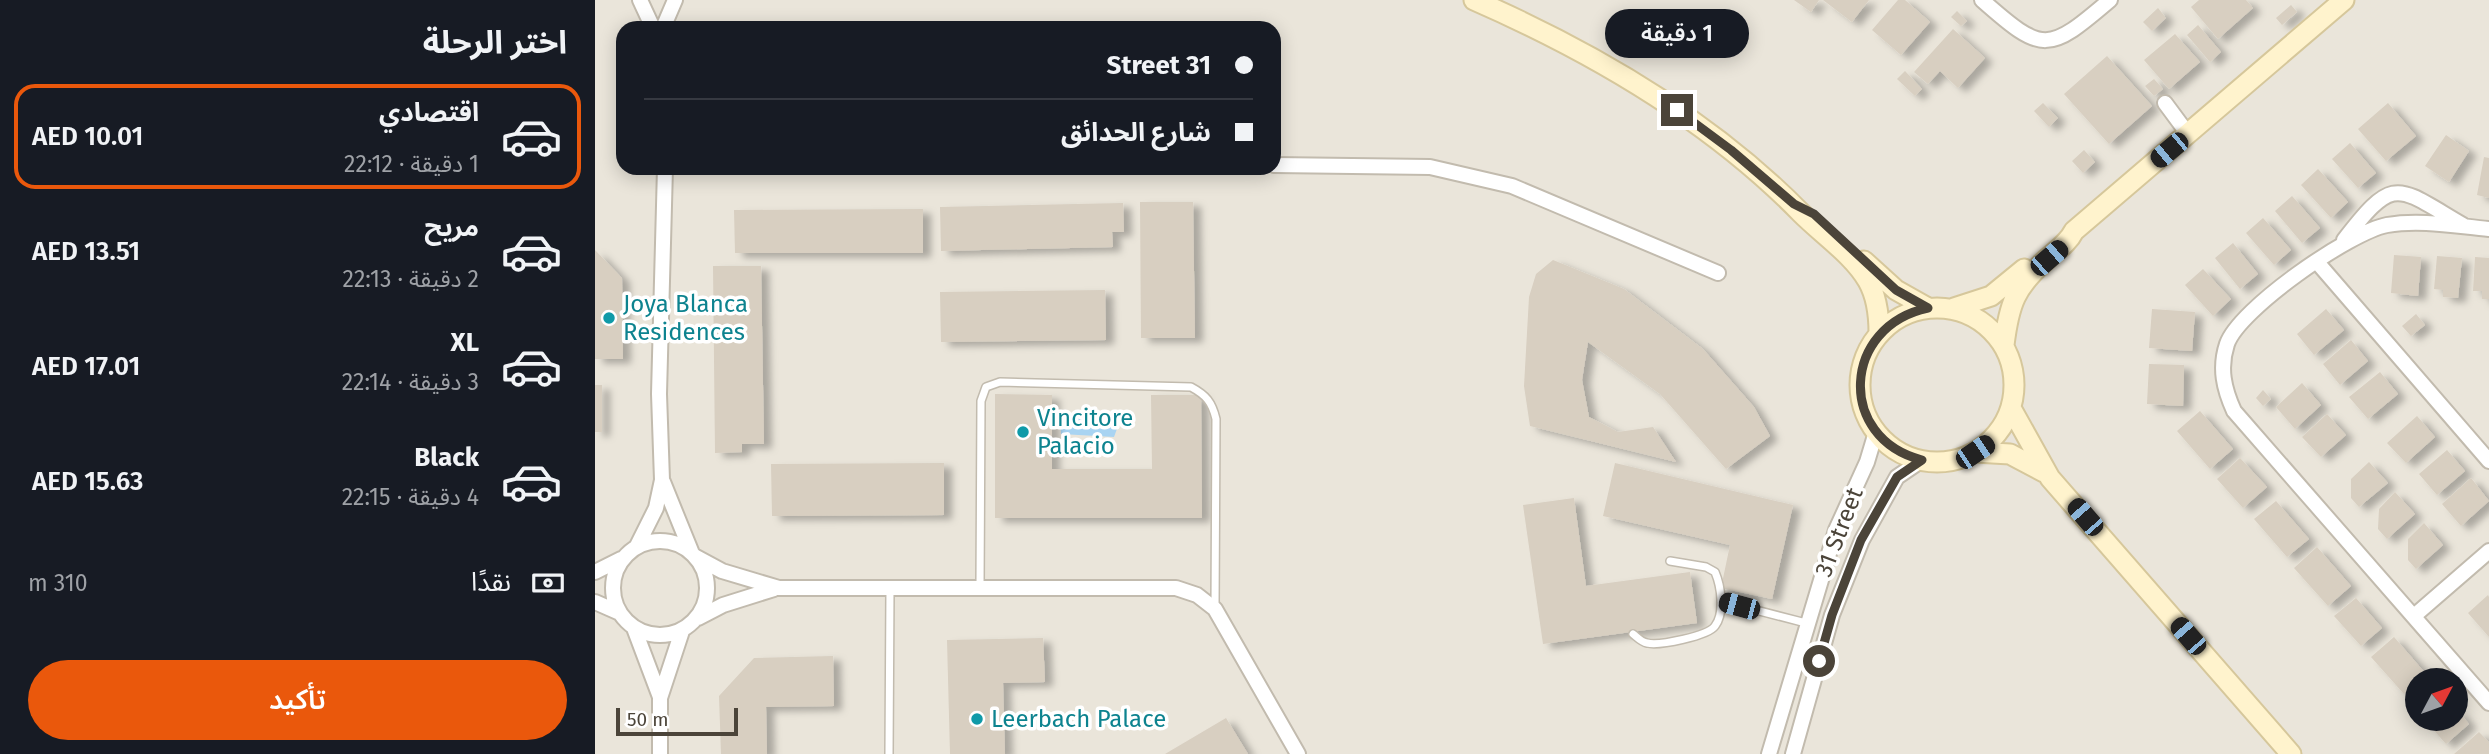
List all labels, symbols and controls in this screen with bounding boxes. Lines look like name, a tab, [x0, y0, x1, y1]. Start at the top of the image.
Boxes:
callout: 1 دقيقة	[1605, 8, 1749, 57]
text: 1 دقيقة	[1641, 19, 1713, 47]
text: اختر الرحلة	[423, 23, 567, 61]
text: 31 Street	[1107, 50, 1211, 81]
route end	[1661, 94, 1693, 126]
text: اقتصادي	[379, 97, 479, 128]
icon: car	[500, 105, 563, 168]
text: شارع الحدائق	[1061, 117, 1211, 148]
text: AED 10.01	[32, 121, 143, 152]
car	[2147, 128, 2192, 172]
text: 1 دقيقة · 22:12	[344, 150, 479, 178]
text: مريح	[424, 212, 479, 243]
icon: car	[500, 220, 563, 283]
text: AED 13.51	[32, 236, 140, 267]
car	[2027, 236, 2072, 280]
text: 2 دقيقة · 22:13	[343, 265, 479, 293]
place label: Joya Blanca Residences	[623, 290, 748, 346]
marker: Joya Blanca Residences	[601, 310, 617, 326]
text: XL	[451, 327, 479, 358]
icon: car	[500, 335, 563, 398]
text: AED 17.01	[32, 351, 140, 382]
text: 3 دقيقة · 22:14	[342, 368, 479, 396]
place label: Vincitore Palacio	[1037, 404, 1133, 460]
marker: Vincitore Palacio	[1015, 424, 1031, 440]
car	[1952, 432, 1999, 472]
text: Black	[414, 442, 479, 473]
icon: car	[500, 450, 563, 513]
text: AED 15.63	[32, 466, 143, 497]
text: 4 دقيقة · 22:15	[342, 483, 479, 511]
street label: 31 Street	[1809, 483, 1869, 581]
car	[2064, 494, 2107, 540]
icon: cash	[529, 564, 567, 602]
text: نقدًا	[471, 567, 511, 598]
text: 310 m	[28, 569, 88, 597]
car	[1716, 590, 1763, 622]
car	[2167, 613, 2210, 659]
route start	[1803, 645, 1835, 677]
button: تأكيد	[28, 660, 567, 740]
north arrow	[2405, 668, 2467, 732]
map controls	[2405, 668, 2468, 731]
scale bar	[616, 705, 739, 737]
place label: Leerbach Palace	[991, 705, 1166, 733]
text: 50 m	[627, 708, 668, 731]
marker: Leerbach Palace	[969, 711, 985, 727]

